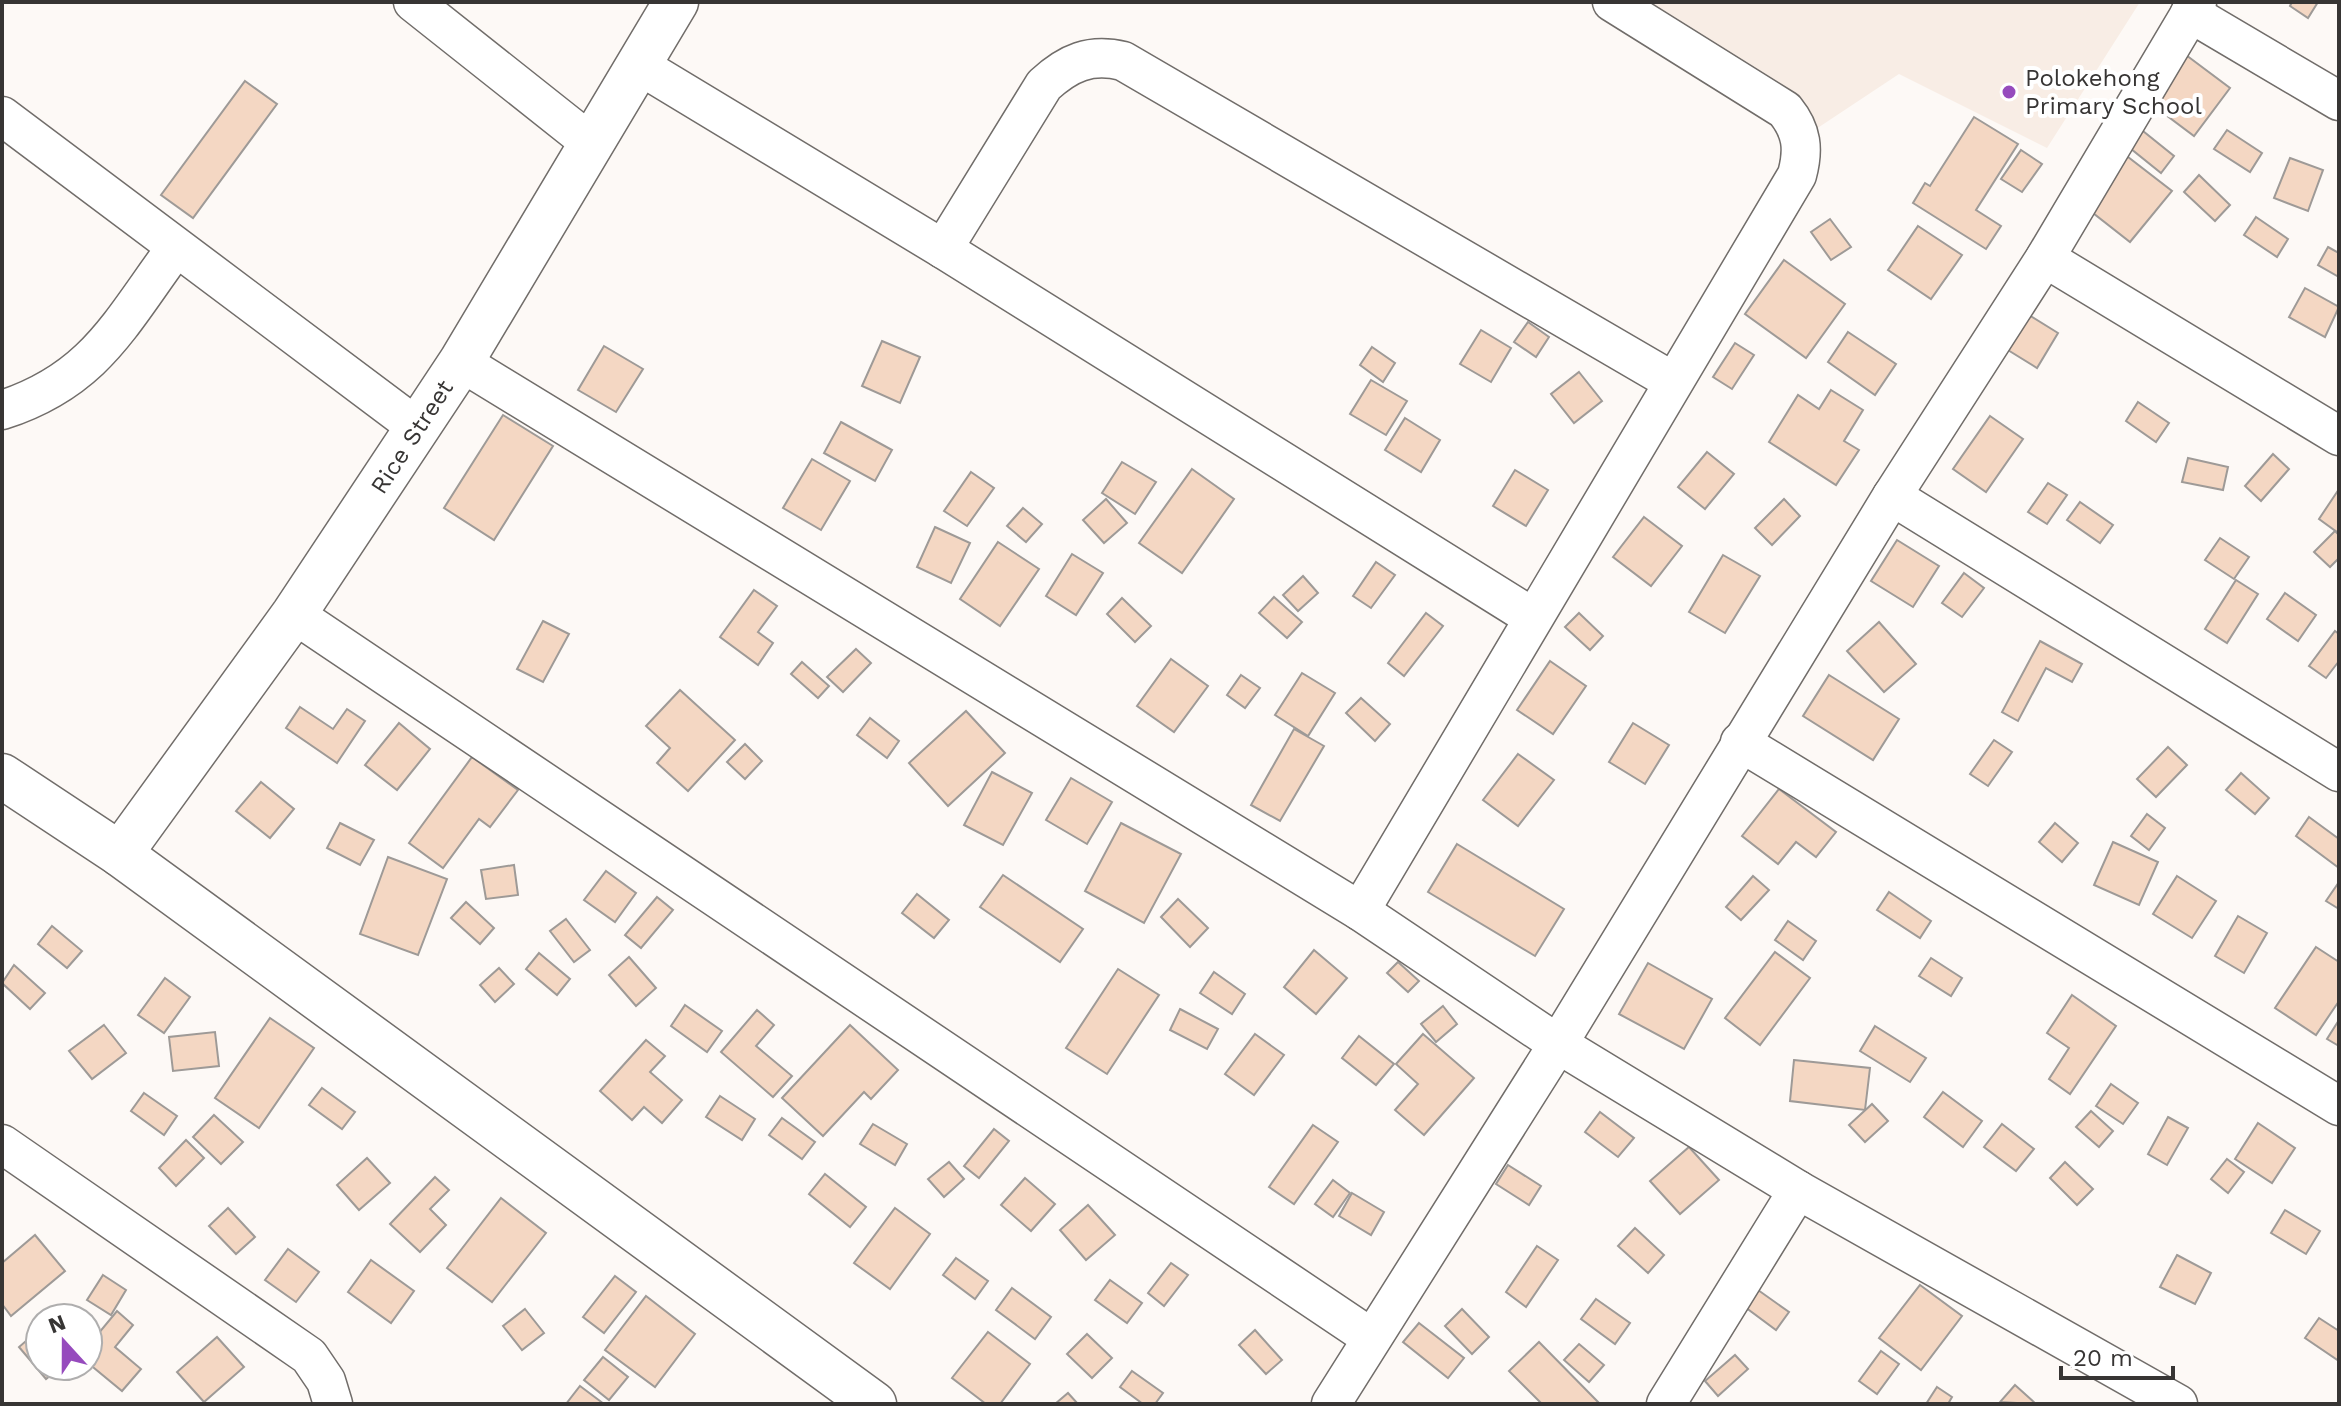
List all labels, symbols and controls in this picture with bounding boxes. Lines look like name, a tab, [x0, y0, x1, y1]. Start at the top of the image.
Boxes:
place label: Polokehong Primary School	[2025, 64, 2203, 120]
marker: Polokehong Primary School	[2000, 83, 2018, 101]
street label: Rice Street	[365, 375, 459, 499]
north arrow	[24, 1302, 104, 1382]
text: N	[45, 1309, 69, 1338]
scale bar	[2061, 1330, 2173, 1380]
text: 20 m	[2073, 1344, 2133, 1372]

